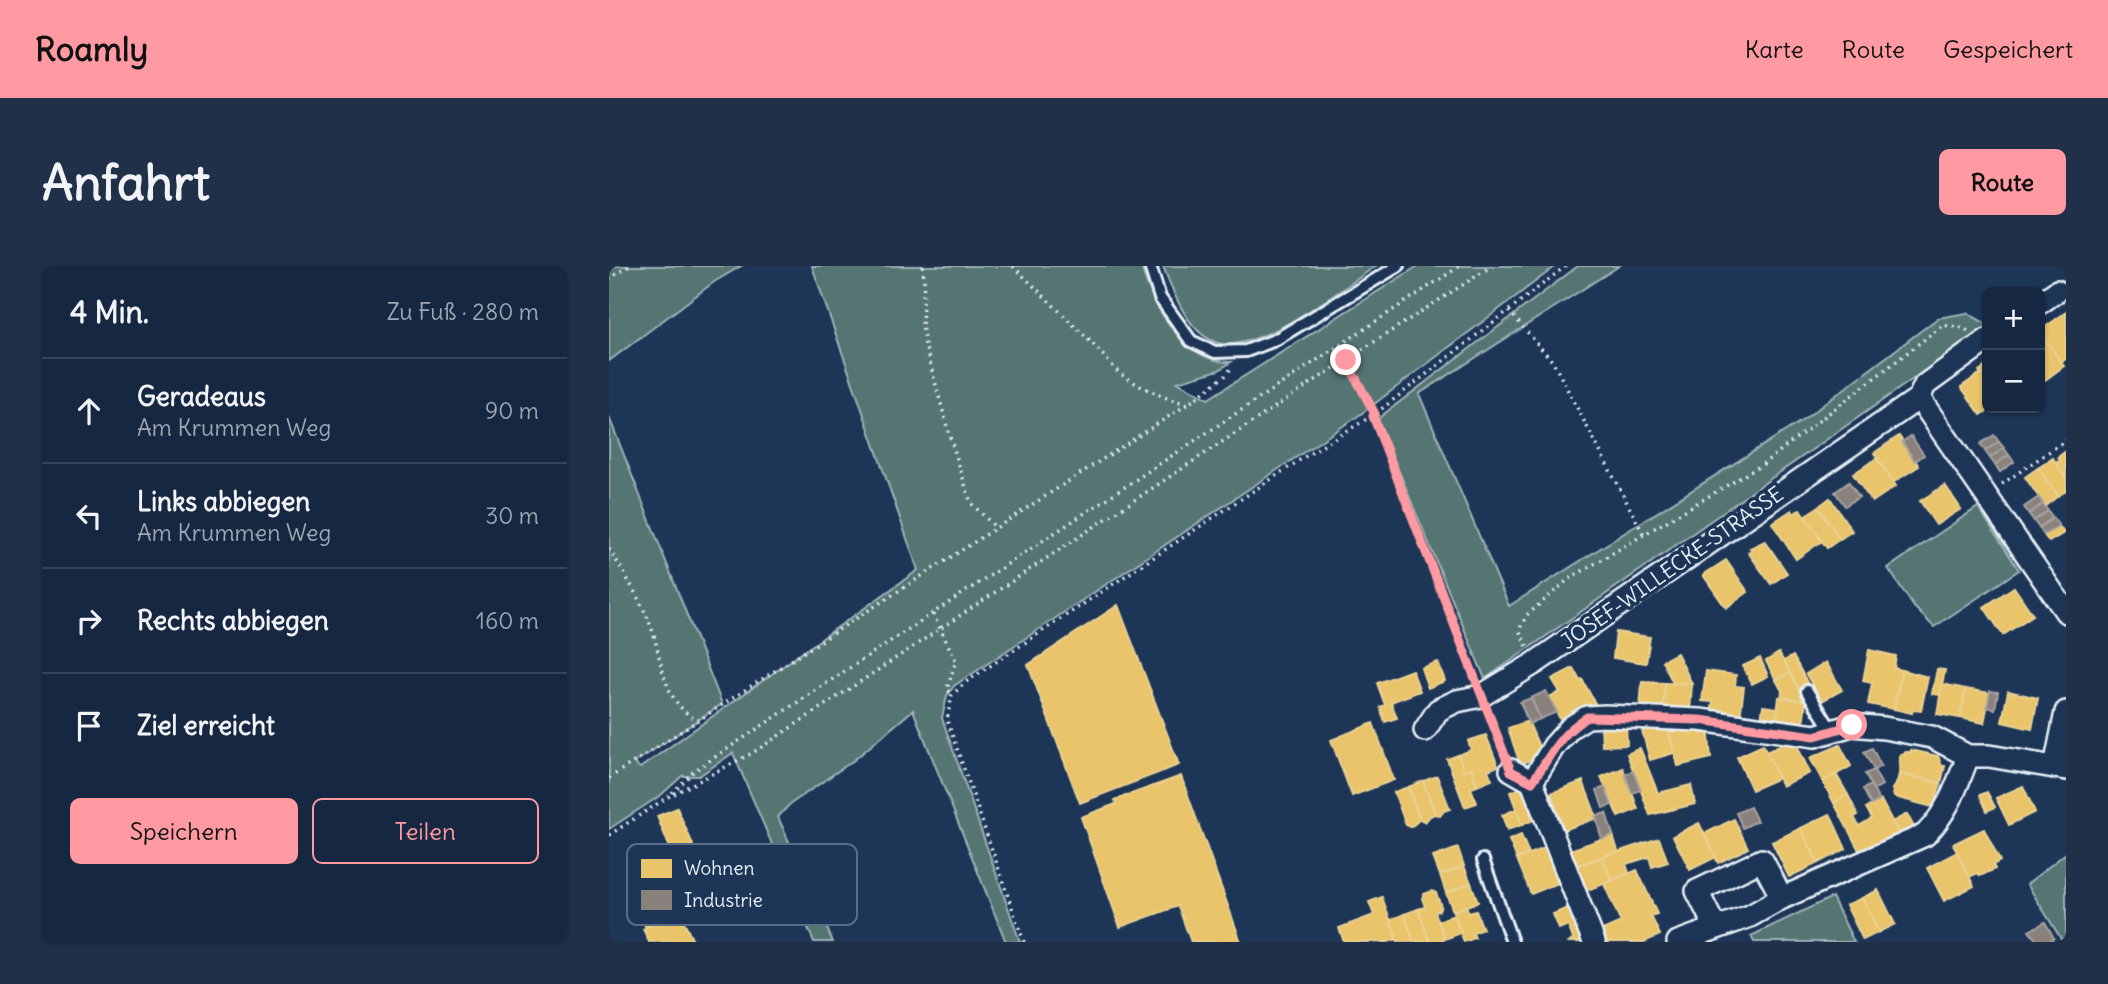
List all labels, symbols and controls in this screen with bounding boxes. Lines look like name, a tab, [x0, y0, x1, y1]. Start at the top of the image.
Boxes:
text: Roamly	[35, 28, 148, 70]
text: Karte	[1745, 34, 1804, 64]
text: Route	[1842, 34, 1905, 64]
text: Gespeichert	[1943, 34, 2073, 64]
button: Route	[1939, 149, 2066, 215]
text: Anfahrt	[42, 152, 210, 213]
map controls	[1982, 287, 2045, 413]
button: +	[1982, 287, 2045, 350]
text: 4 Min.	[70, 293, 149, 331]
text: Zu Fuß · 280 m	[387, 297, 539, 326]
route end	[1330, 344, 1361, 375]
button: −	[1982, 350, 2045, 413]
text: Geradeaus	[137, 380, 266, 413]
icon: ahead	[70, 392, 108, 430]
text: 90 m	[485, 396, 539, 425]
text: Am Krummen Weg	[137, 413, 331, 442]
street label: JOSEF-WILLECKE-STRASSE	[1555, 480, 1788, 655]
text: Links abbiegen	[137, 485, 310, 518]
icon: left	[70, 497, 108, 535]
text: 30 m	[485, 501, 539, 530]
text: Am Krummen Weg	[137, 518, 331, 547]
icon: right	[70, 602, 108, 640]
text: Rechts abbiegen	[137, 604, 329, 637]
text: 160 m	[476, 606, 539, 635]
icon: arrive	[70, 707, 108, 745]
text: Ziel erreicht	[137, 709, 275, 742]
route start	[1836, 709, 1867, 740]
button: Speichern	[70, 798, 298, 864]
button: Teilen	[312, 798, 539, 864]
legend	[627, 844, 857, 925]
text: Wohnen	[684, 856, 755, 880]
text: Industrie	[684, 888, 763, 912]

